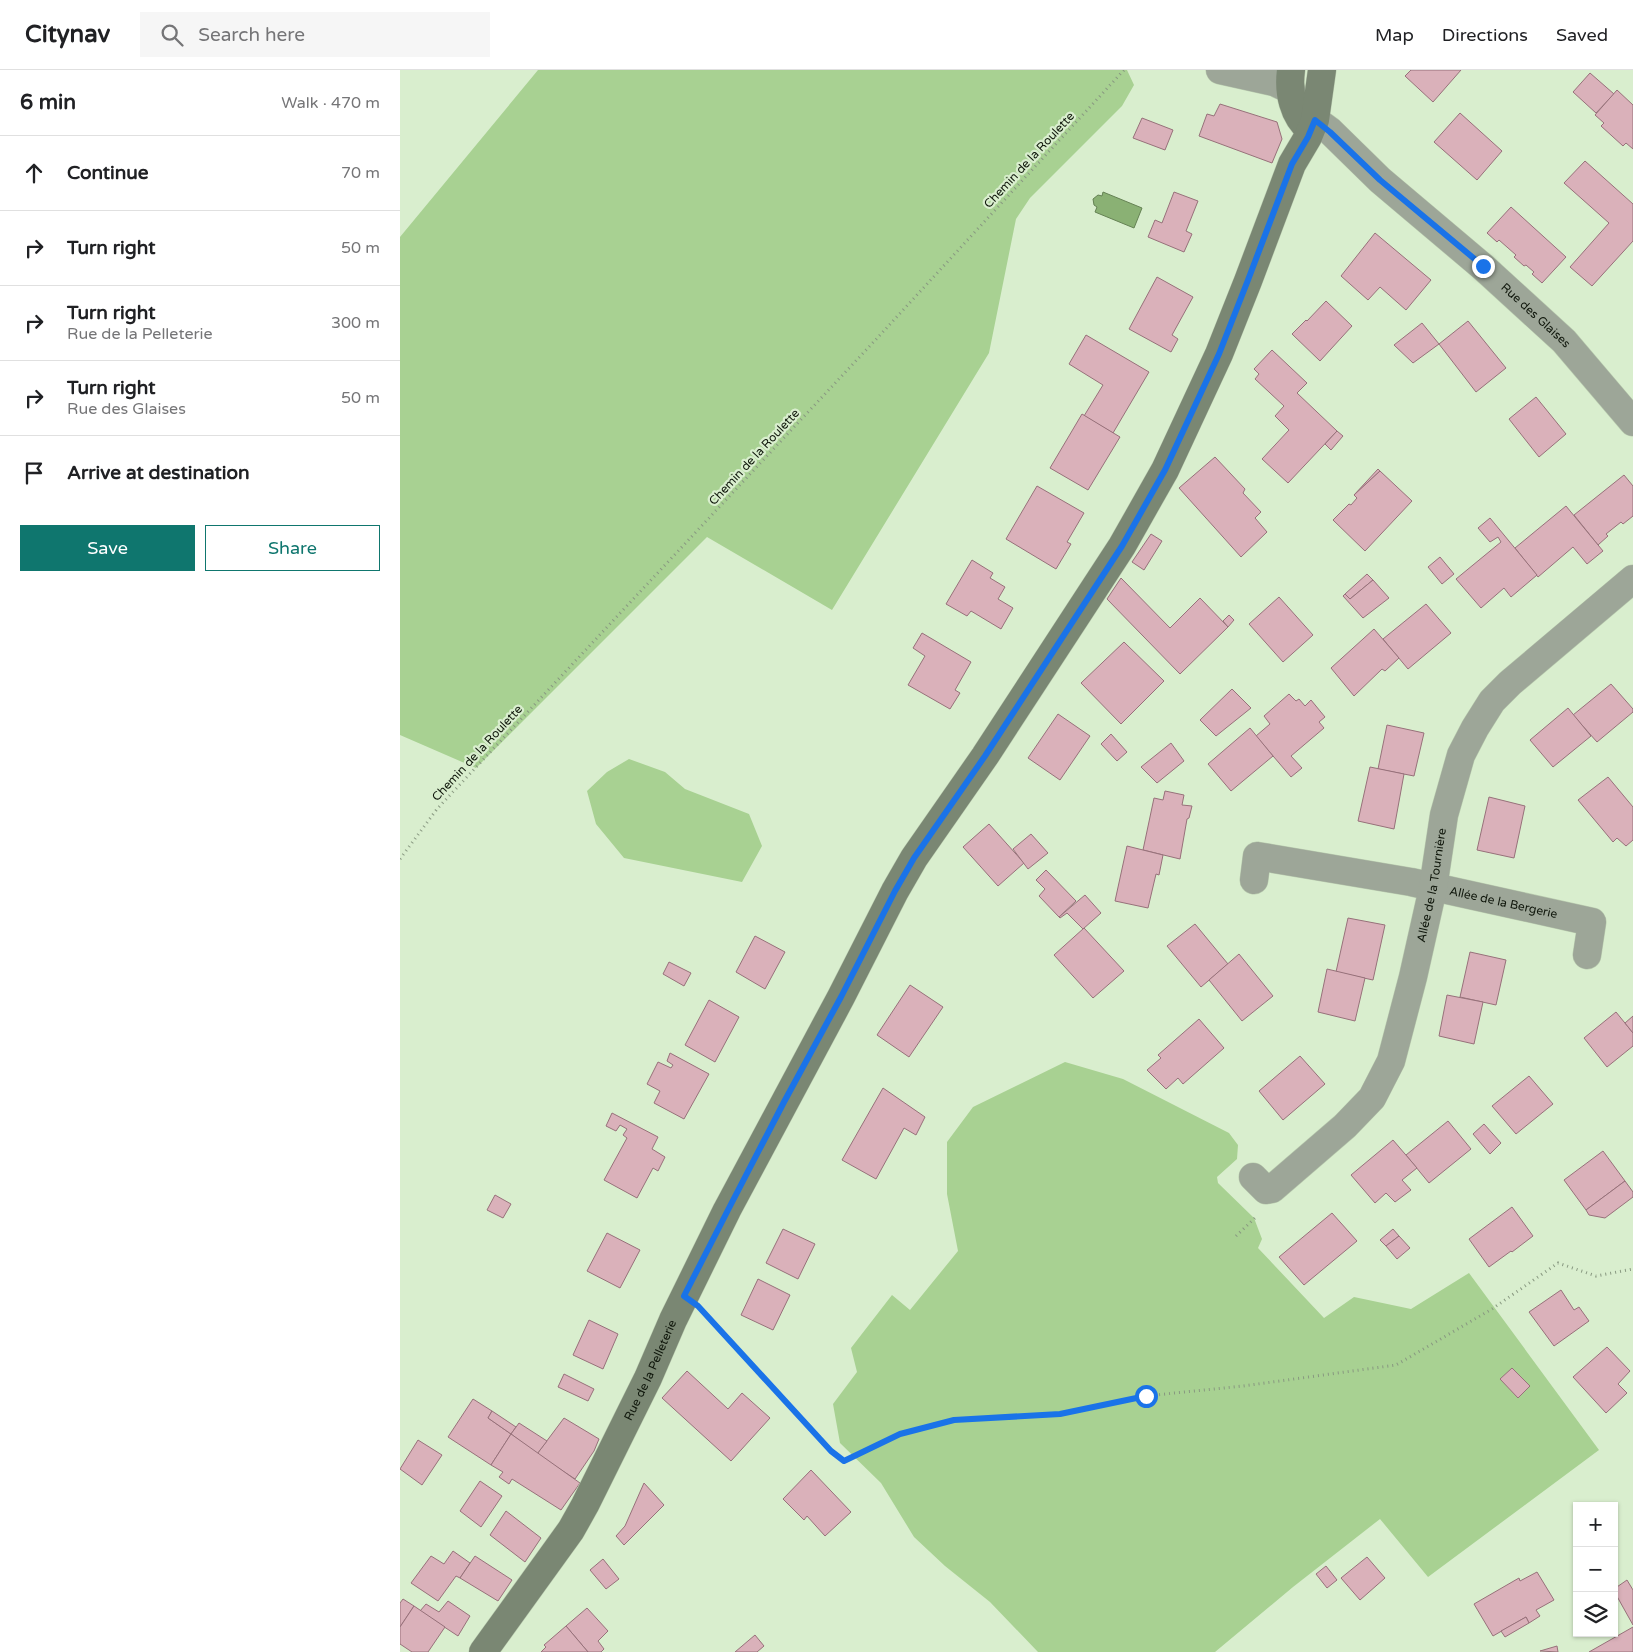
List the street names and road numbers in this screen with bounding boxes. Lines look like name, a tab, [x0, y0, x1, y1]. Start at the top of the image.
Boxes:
street label: Chemin de la Roulette	[981, 109, 1077, 211]
street label: Rue des Glaises	[1498, 280, 1574, 351]
street label: Chemin de la Roulette	[706, 406, 802, 508]
street label: Chemin de la Roulette	[429, 702, 525, 804]
street label: Allée de la Tournière	[1414, 827, 1449, 944]
street label: Allée de la Bergerie	[1448, 884, 1559, 921]
street label: Rue de la Pelleterie	[621, 1317, 679, 1423]

